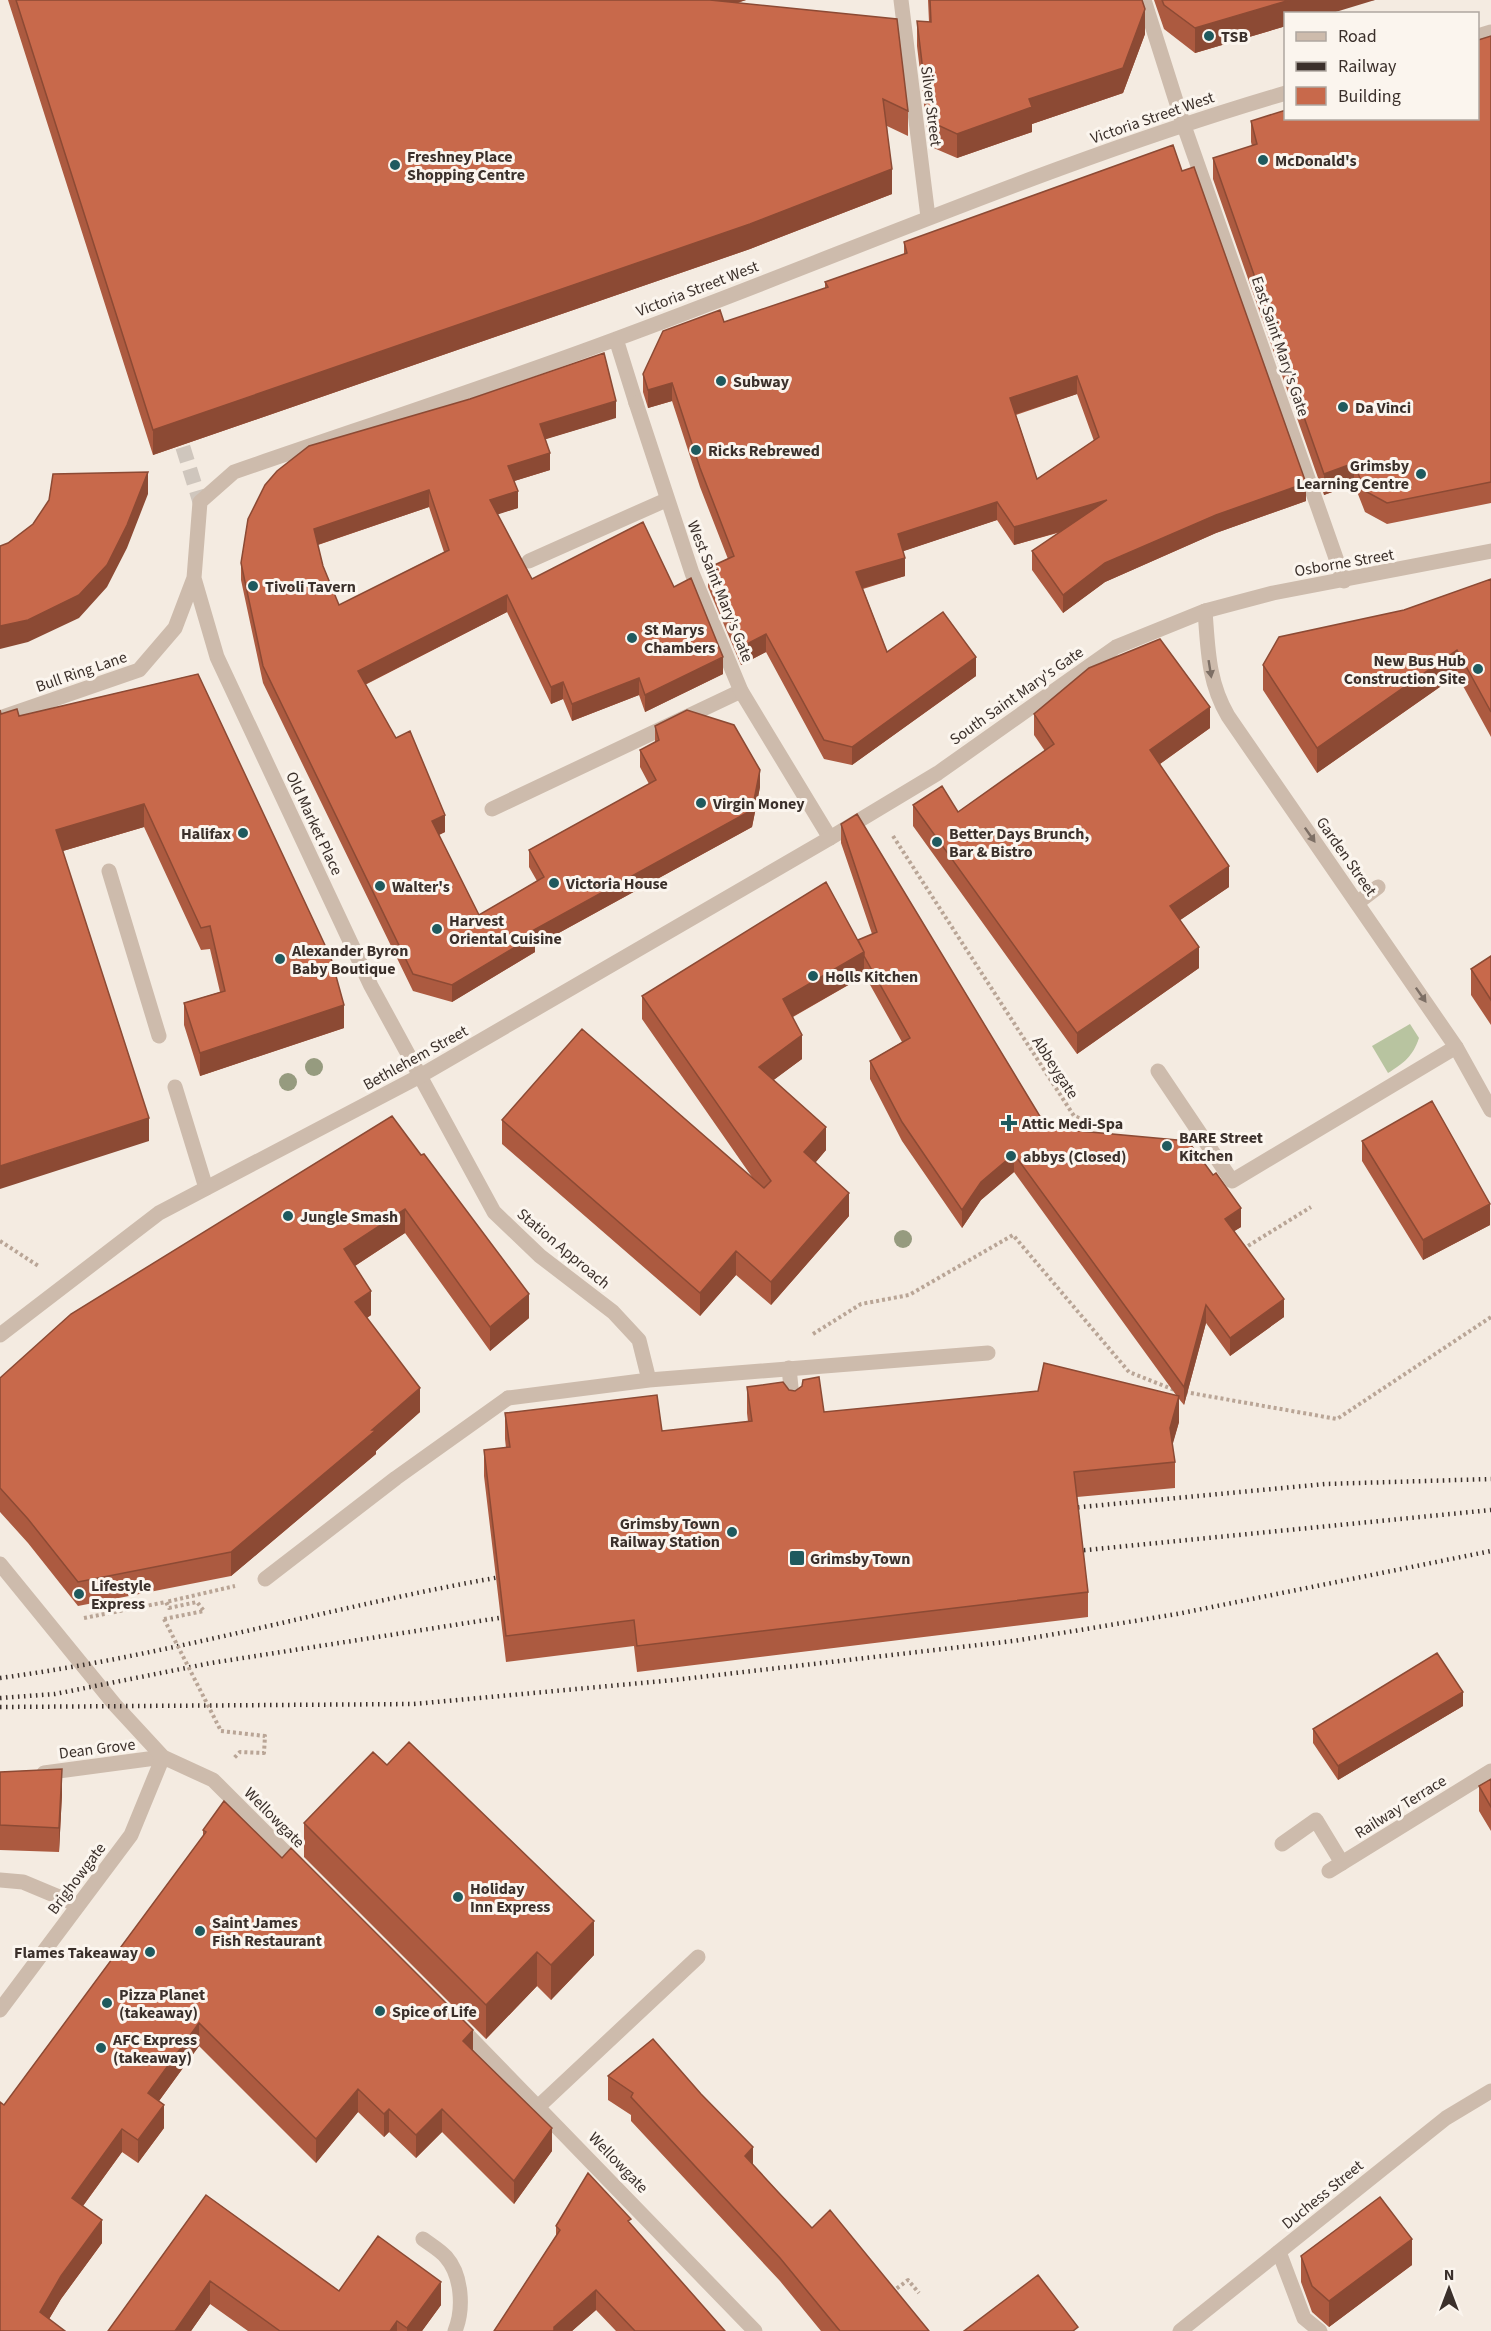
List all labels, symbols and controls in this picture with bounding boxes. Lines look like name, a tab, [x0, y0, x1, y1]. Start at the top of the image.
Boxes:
legend	[1284, 12, 1479, 120]
text: Road	[1338, 24, 1377, 49]
place label: TSB	[1221, 26, 1248, 48]
marker: TSB	[1202, 29, 1216, 43]
text: Railway	[1338, 54, 1397, 79]
street label: Silver Street	[915, 65, 947, 148]
text: Building	[1338, 84, 1401, 109]
street label: Victoria Street West	[1088, 86, 1218, 149]
place label: Freshney Place Shopping Centre	[407, 146, 525, 186]
place label: McDonald's	[1275, 150, 1357, 172]
marker: McDonald's	[1256, 153, 1270, 167]
marker: Freshney Place Shopping Centre	[388, 158, 402, 172]
street label: Victoria Street West	[633, 255, 762, 322]
street label: East Saint Mary's Gate	[1246, 273, 1314, 419]
place label: Subway	[733, 371, 790, 393]
marker: Subway	[714, 374, 728, 388]
place label: Da Vinci	[1355, 397, 1411, 419]
marker: Da Vinci	[1336, 400, 1350, 414]
place label: Ricks Rebrewed	[708, 440, 820, 462]
marker: Ricks Rebrewed	[689, 443, 703, 457]
place label: Grimsby Learning Centre	[1296, 455, 1410, 495]
marker: Grimsby Learning Centre	[1414, 467, 1428, 481]
street label: West Saint Mary's Gate	[682, 517, 759, 666]
street label: Osborne Street	[1293, 543, 1396, 583]
place label: Tivoli Tavern	[265, 576, 356, 598]
marker: Tivoli Tavern	[246, 579, 260, 593]
place label: St Marys Chambers	[644, 619, 715, 659]
marker: St Marys Chambers	[625, 631, 639, 645]
street label: South Saint Mary's Gate	[945, 641, 1088, 750]
street label: Bull Ring Lane	[33, 646, 130, 698]
place label: New Bus Hub Construction Site	[1344, 650, 1466, 690]
one-way arrow	[1206, 660, 1215, 679]
marker: New Bus Hub Construction Site	[1471, 662, 1485, 676]
street label: Old Market Place	[280, 768, 348, 879]
place label: Virgin Money	[712, 793, 805, 815]
marker: Virgin Money	[694, 796, 708, 810]
street label: Garden Street	[1311, 813, 1382, 901]
place label: Halifax	[181, 823, 231, 845]
place label: Better Days Brunch, Bar & Bistro	[949, 823, 1089, 863]
marker: Halifax	[236, 826, 250, 840]
one-way arrow	[1304, 826, 1316, 842]
marker: Better Days Brunch, Bar & Bistro	[930, 835, 944, 849]
place label: Victoria House	[565, 873, 668, 895]
place label: Walter's	[392, 876, 450, 898]
marker: Victoria House	[547, 876, 561, 890]
marker: Walter's	[373, 879, 387, 893]
place label: Harvest Oriental Cuisine	[449, 910, 562, 950]
marker: Harvest Oriental Cuisine	[430, 922, 444, 936]
place label: Alexander Byron Baby Boutique	[291, 940, 408, 980]
marker: Alexander Byron Baby Boutique	[273, 952, 287, 966]
place label: Holls Kitchen	[825, 966, 918, 988]
marker: Holls Kitchen	[806, 969, 820, 983]
one-way arrow	[1415, 987, 1427, 1003]
street label: Bethlehem Street	[359, 1020, 472, 1096]
street label: Abbeygate	[1027, 1032, 1084, 1103]
place label: Attic Medi-Spa	[1021, 1113, 1123, 1135]
marker: Attic Medi-Spa	[1000, 1114, 1018, 1132]
place label: BARE Street Kitchen	[1179, 1127, 1263, 1167]
marker: BARE Street Kitchen	[1160, 1139, 1174, 1153]
place label: abbys (Closed)	[1023, 1146, 1127, 1168]
marker: abbys (Closed)	[1004, 1149, 1018, 1163]
street label: Station Approach	[512, 1203, 615, 1294]
place label: Jungle Smash	[300, 1206, 398, 1228]
marker: Jungle Smash	[281, 1209, 295, 1223]
place label: Grimsby Town Railway Station	[610, 1513, 720, 1553]
marker: Grimsby Town Railway Station	[725, 1525, 739, 1539]
place label: Grimsby Town	[810, 1548, 910, 1570]
marker: Grimsby Town	[788, 1549, 806, 1567]
place label: Lifestyle Express	[91, 1575, 151, 1615]
marker: Lifestyle Express	[72, 1587, 86, 1601]
street label: Dean Grove	[58, 1733, 137, 1765]
street label: Railway Terrace	[1350, 1770, 1451, 1844]
street label: Wellowgate	[239, 1783, 310, 1853]
street label: Brighowgate	[43, 1838, 111, 1919]
place label: Holiday Inn Express	[470, 1878, 550, 1918]
marker: Holiday Inn Express	[451, 1890, 465, 1904]
place label: Saint James Fish Restaurant	[212, 1912, 322, 1952]
marker: Saint James Fish Restaurant	[193, 1924, 207, 1938]
place label: Flames Takeaway	[14, 1942, 139, 1964]
marker: Flames Takeaway	[143, 1945, 157, 1959]
place label: Pizza Planet (takeaway)	[119, 1984, 205, 2024]
marker: Pizza Planet (takeaway)	[100, 1996, 114, 2010]
place label: Spice of Life	[392, 2001, 477, 2023]
marker: Spice of Life	[373, 2004, 387, 2018]
place label: AFC Express (takeaway)	[112, 2029, 197, 2069]
marker: AFC Express (takeaway)	[94, 2041, 108, 2055]
street label: Wellowgate	[583, 2127, 653, 2198]
street label: Duchess Street	[1277, 2155, 1369, 2235]
north arrow	[1419, 2259, 1479, 2319]
text: N	[1444, 2264, 1454, 2286]

